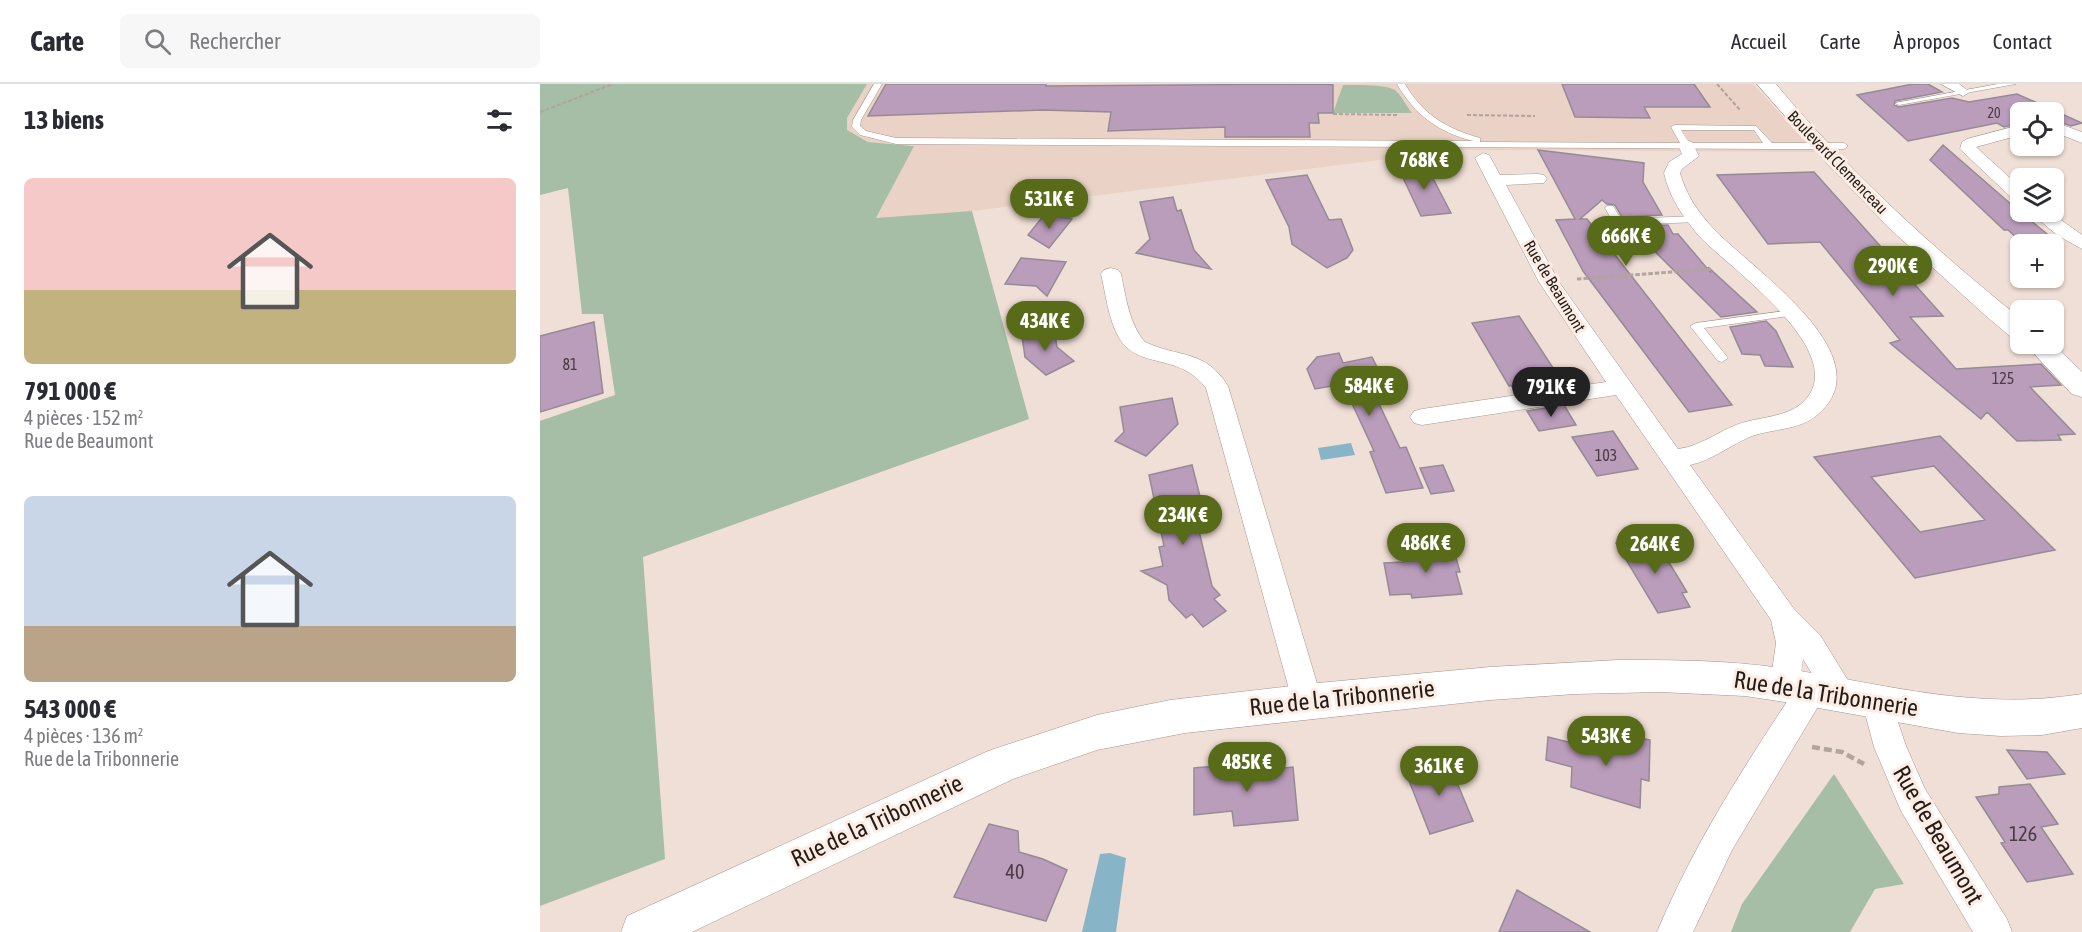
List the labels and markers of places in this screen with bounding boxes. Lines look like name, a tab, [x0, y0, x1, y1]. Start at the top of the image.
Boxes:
pin: 768K €	[1375, 140, 1473, 191]
pin: 531K €	[1000, 179, 1098, 230]
pin: 666K €	[1577, 216, 1675, 267]
pin: 290K €	[1844, 246, 1942, 297]
pin: 434K €	[996, 301, 1094, 352]
pin: 584K €	[1320, 366, 1418, 417]
pin: 791K €	[1502, 367, 1600, 418]
pin: 234K €	[1134, 495, 1232, 546]
pin: 486K €	[1377, 523, 1475, 574]
pin: 264K €	[1606, 524, 1704, 575]
pin: 543K €	[1557, 716, 1655, 767]
pin: 485K €	[1198, 742, 1296, 793]
pin: 361K €	[1390, 746, 1488, 797]

